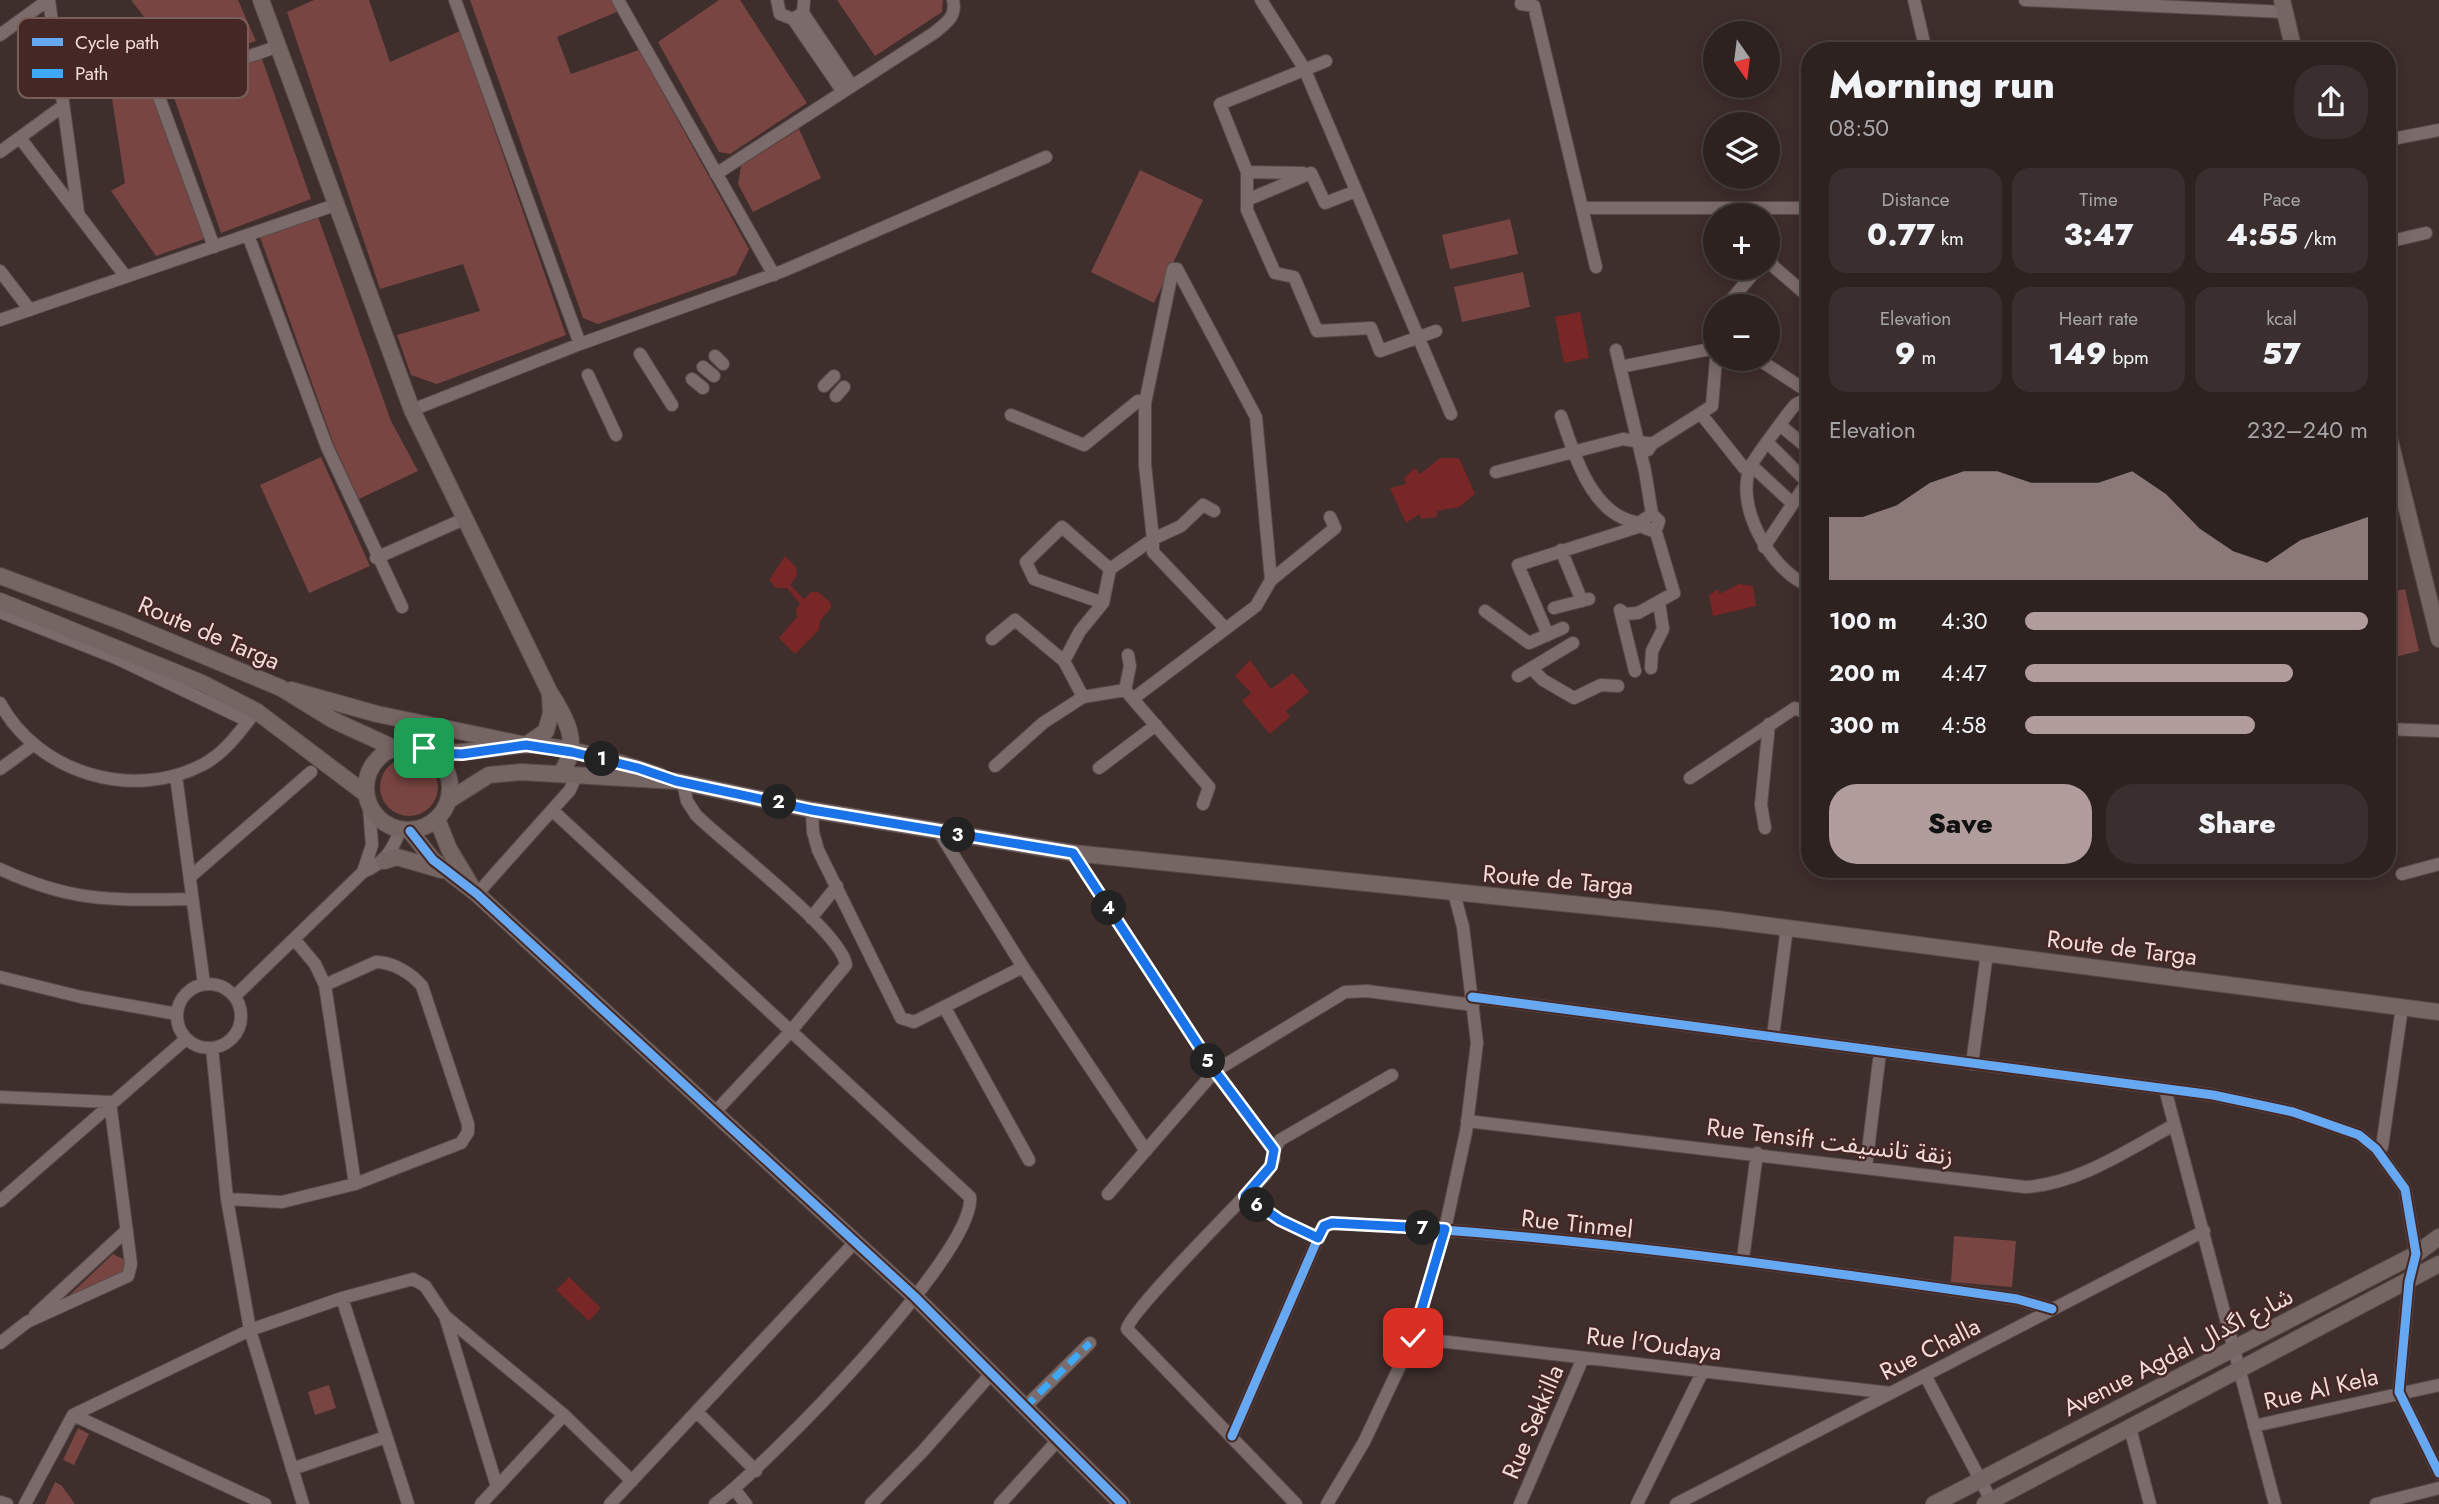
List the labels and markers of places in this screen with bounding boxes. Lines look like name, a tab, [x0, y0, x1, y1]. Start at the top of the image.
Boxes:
pin	[394, 718, 454, 778]
pin: 1	[584, 742, 620, 776]
pin: 2	[762, 784, 796, 820]
pin: 3	[940, 818, 976, 852]
pin: 4	[1092, 890, 1126, 926]
pin: 5	[1190, 1044, 1226, 1078]
pin: 6	[1240, 1188, 1274, 1222]
pin: 7	[1406, 1210, 1440, 1246]
pin	[1383, 1308, 1443, 1368]

